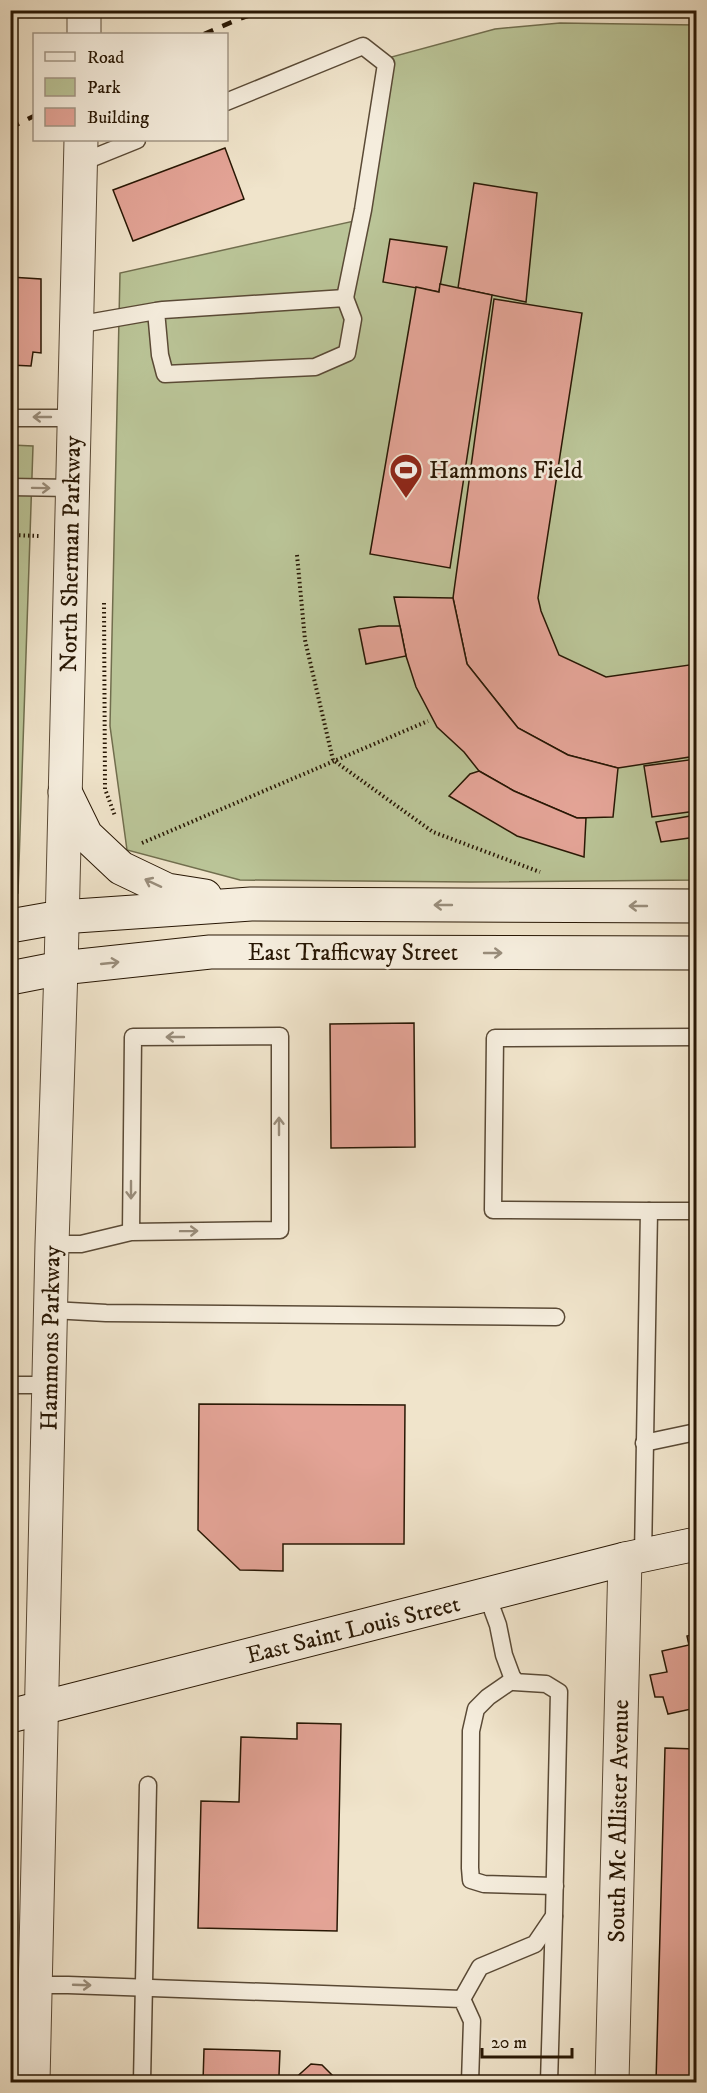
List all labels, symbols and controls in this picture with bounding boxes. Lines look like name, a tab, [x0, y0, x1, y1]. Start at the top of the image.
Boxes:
legend	[33, 33, 228, 141]
text: Road	[87, 47, 124, 69]
text: Park	[87, 77, 121, 99]
text: Building	[87, 107, 149, 129]
one-way arrow	[32, 412, 52, 423]
street label: North Sherman Parkway	[54, 435, 88, 673]
sports icon: Hammons Field	[388, 452, 424, 499]
place label: Hammons Field	[429, 456, 583, 486]
one-way arrow	[31, 482, 51, 494]
one-way arrow	[145, 877, 163, 889]
one-way arrow	[434, 899, 454, 911]
one-way arrow	[629, 900, 649, 912]
street label: East Trafficway Street	[248, 938, 459, 968]
one-way arrow	[483, 947, 503, 959]
one-way arrow	[99, 957, 119, 968]
one-way arrow	[166, 1031, 186, 1042]
one-way arrow	[274, 1117, 285, 1137]
one-way arrow	[125, 1179, 137, 1199]
one-way arrow	[179, 1225, 199, 1237]
street label: Hammons Parkway	[34, 1245, 68, 1431]
street label: East Saint Louis Street	[243, 1589, 463, 1671]
street label: South Mc Allister Avenue	[602, 1699, 636, 1943]
one-way arrow	[72, 1979, 92, 1991]
scale bar	[482, 2021, 572, 2059]
text: 20 m	[491, 2032, 527, 2054]

